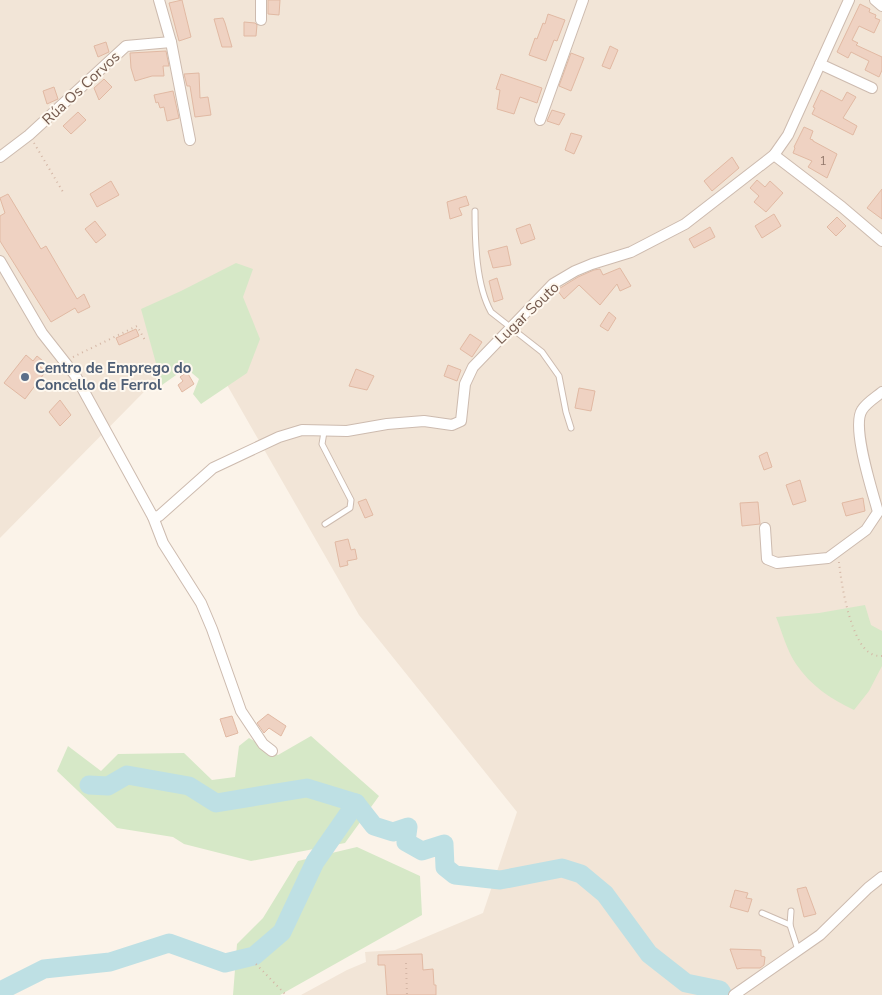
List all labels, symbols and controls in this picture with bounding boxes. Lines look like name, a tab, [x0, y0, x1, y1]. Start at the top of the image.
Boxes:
street label: Rúa Os Corvos	[38, 47, 124, 129]
house number: 1	[819, 153, 827, 169]
street label: Lugar Souto	[491, 277, 563, 349]
place label: Centro de Emprego do Concello de Ferrol	[35, 358, 192, 395]
marker: Centro de Emprego do Concello de Ferrol	[19, 371, 31, 383]

